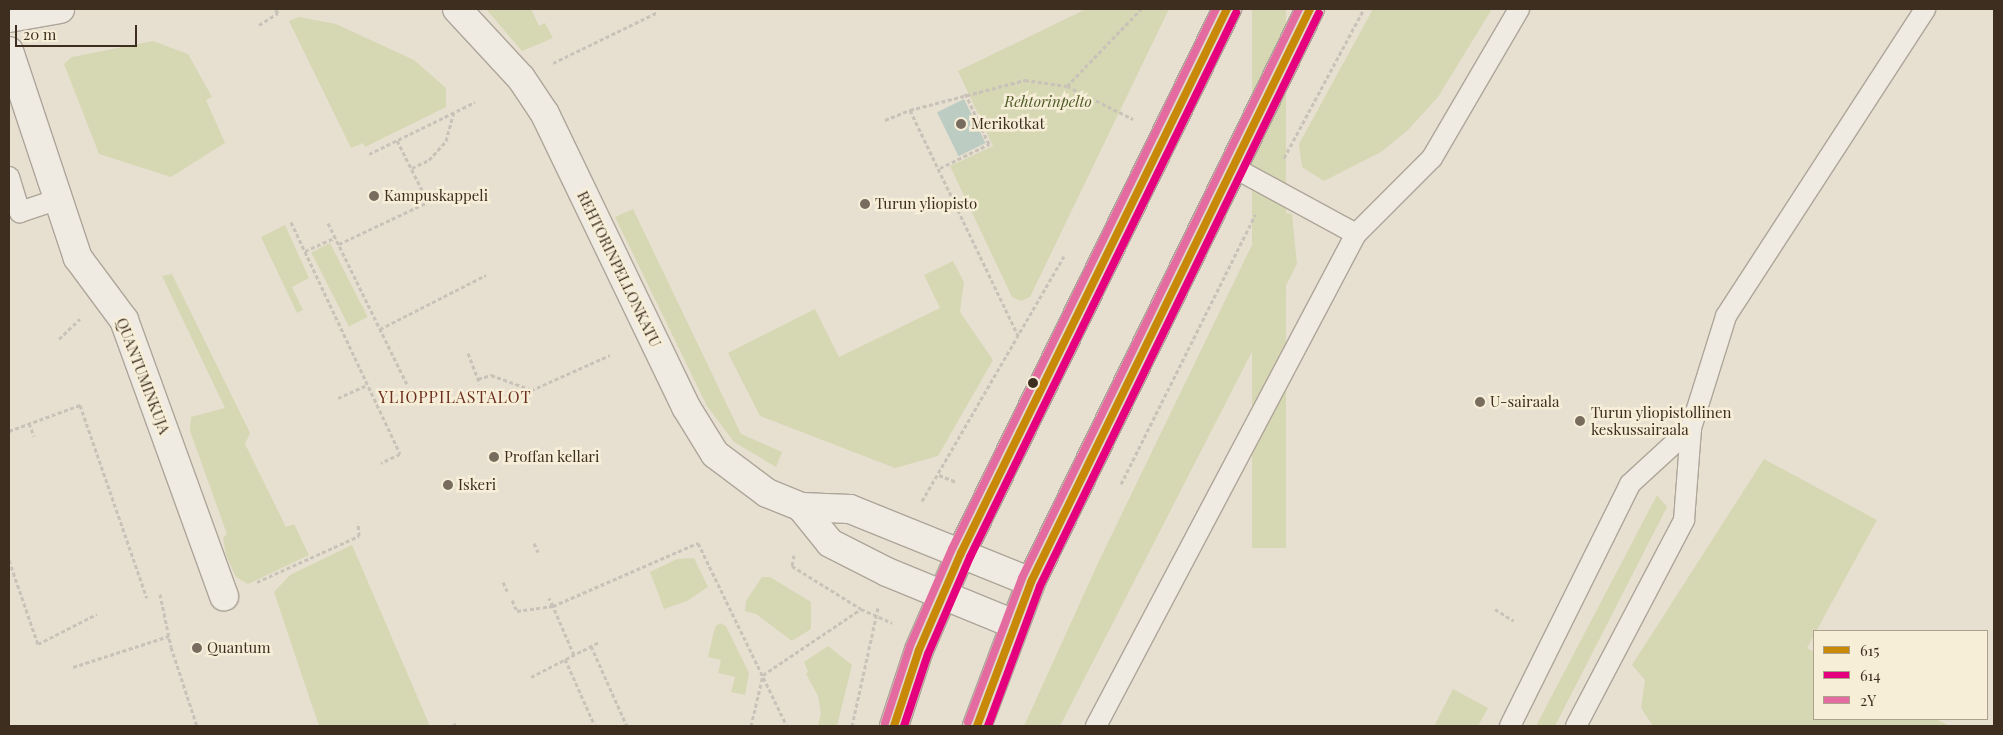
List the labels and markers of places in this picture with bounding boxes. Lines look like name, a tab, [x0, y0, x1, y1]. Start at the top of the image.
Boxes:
place label: Merikotkat	[971, 115, 1045, 133]
marker: Merikotkat	[955, 118, 967, 130]
place label: Kampuskappeli	[384, 187, 488, 205]
marker: Kampuskappeli	[368, 190, 380, 202]
place label: Turun yliopisto	[875, 195, 977, 213]
marker: Turun yliopisto	[859, 198, 871, 210]
unlabelled marker	[1028, 378, 1038, 388]
place label: U-sairaala	[1490, 393, 1559, 411]
marker: U-sairaala	[1474, 396, 1486, 408]
place label: Turun yliopistollinen keskussairaala	[1591, 403, 1732, 438]
marker: Turun yliopistollinen keskussairaala	[1573, 414, 1587, 428]
place label: Proffan kellari	[504, 448, 600, 466]
marker: Proffan kellari	[488, 451, 500, 463]
place label: Iskeri	[458, 476, 496, 494]
marker: Iskeri	[442, 479, 454, 491]
place label: Quantum	[207, 639, 271, 657]
marker: Quantum	[191, 642, 203, 654]

